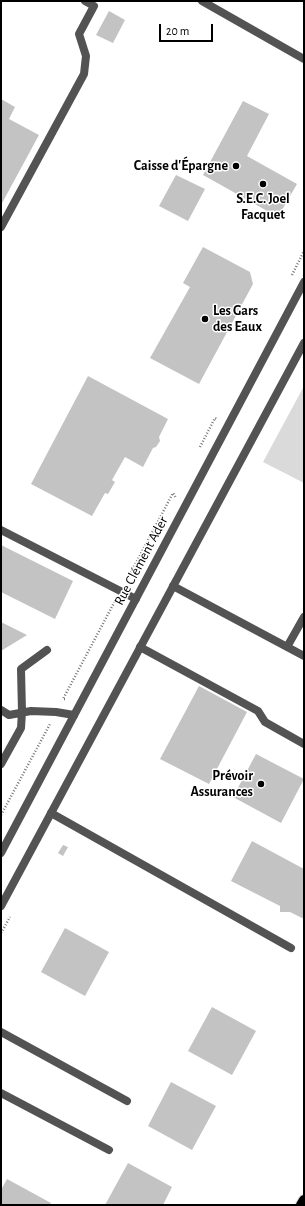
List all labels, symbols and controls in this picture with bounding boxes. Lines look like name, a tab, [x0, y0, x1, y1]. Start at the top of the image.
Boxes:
scale bar	[161, 16, 215, 42]
text: 20 m	[166, 25, 189, 37]
place label: Caisse d'Épargne	[134, 158, 228, 174]
marker: Caisse d'Épargne	[231, 161, 241, 171]
marker: S.E.C. Joel Facquet	[258, 179, 268, 189]
place label: S.E.C. Joel Facquet	[236, 191, 290, 224]
place label: Les Gars des Eaux	[213, 303, 262, 336]
marker: Les Gars des Eaux	[200, 314, 210, 324]
street label: Rue Clément Ader	[111, 514, 171, 608]
place label: Prévoir Assurances	[190, 768, 253, 800]
marker: Prévoir Assurances	[256, 779, 266, 789]

